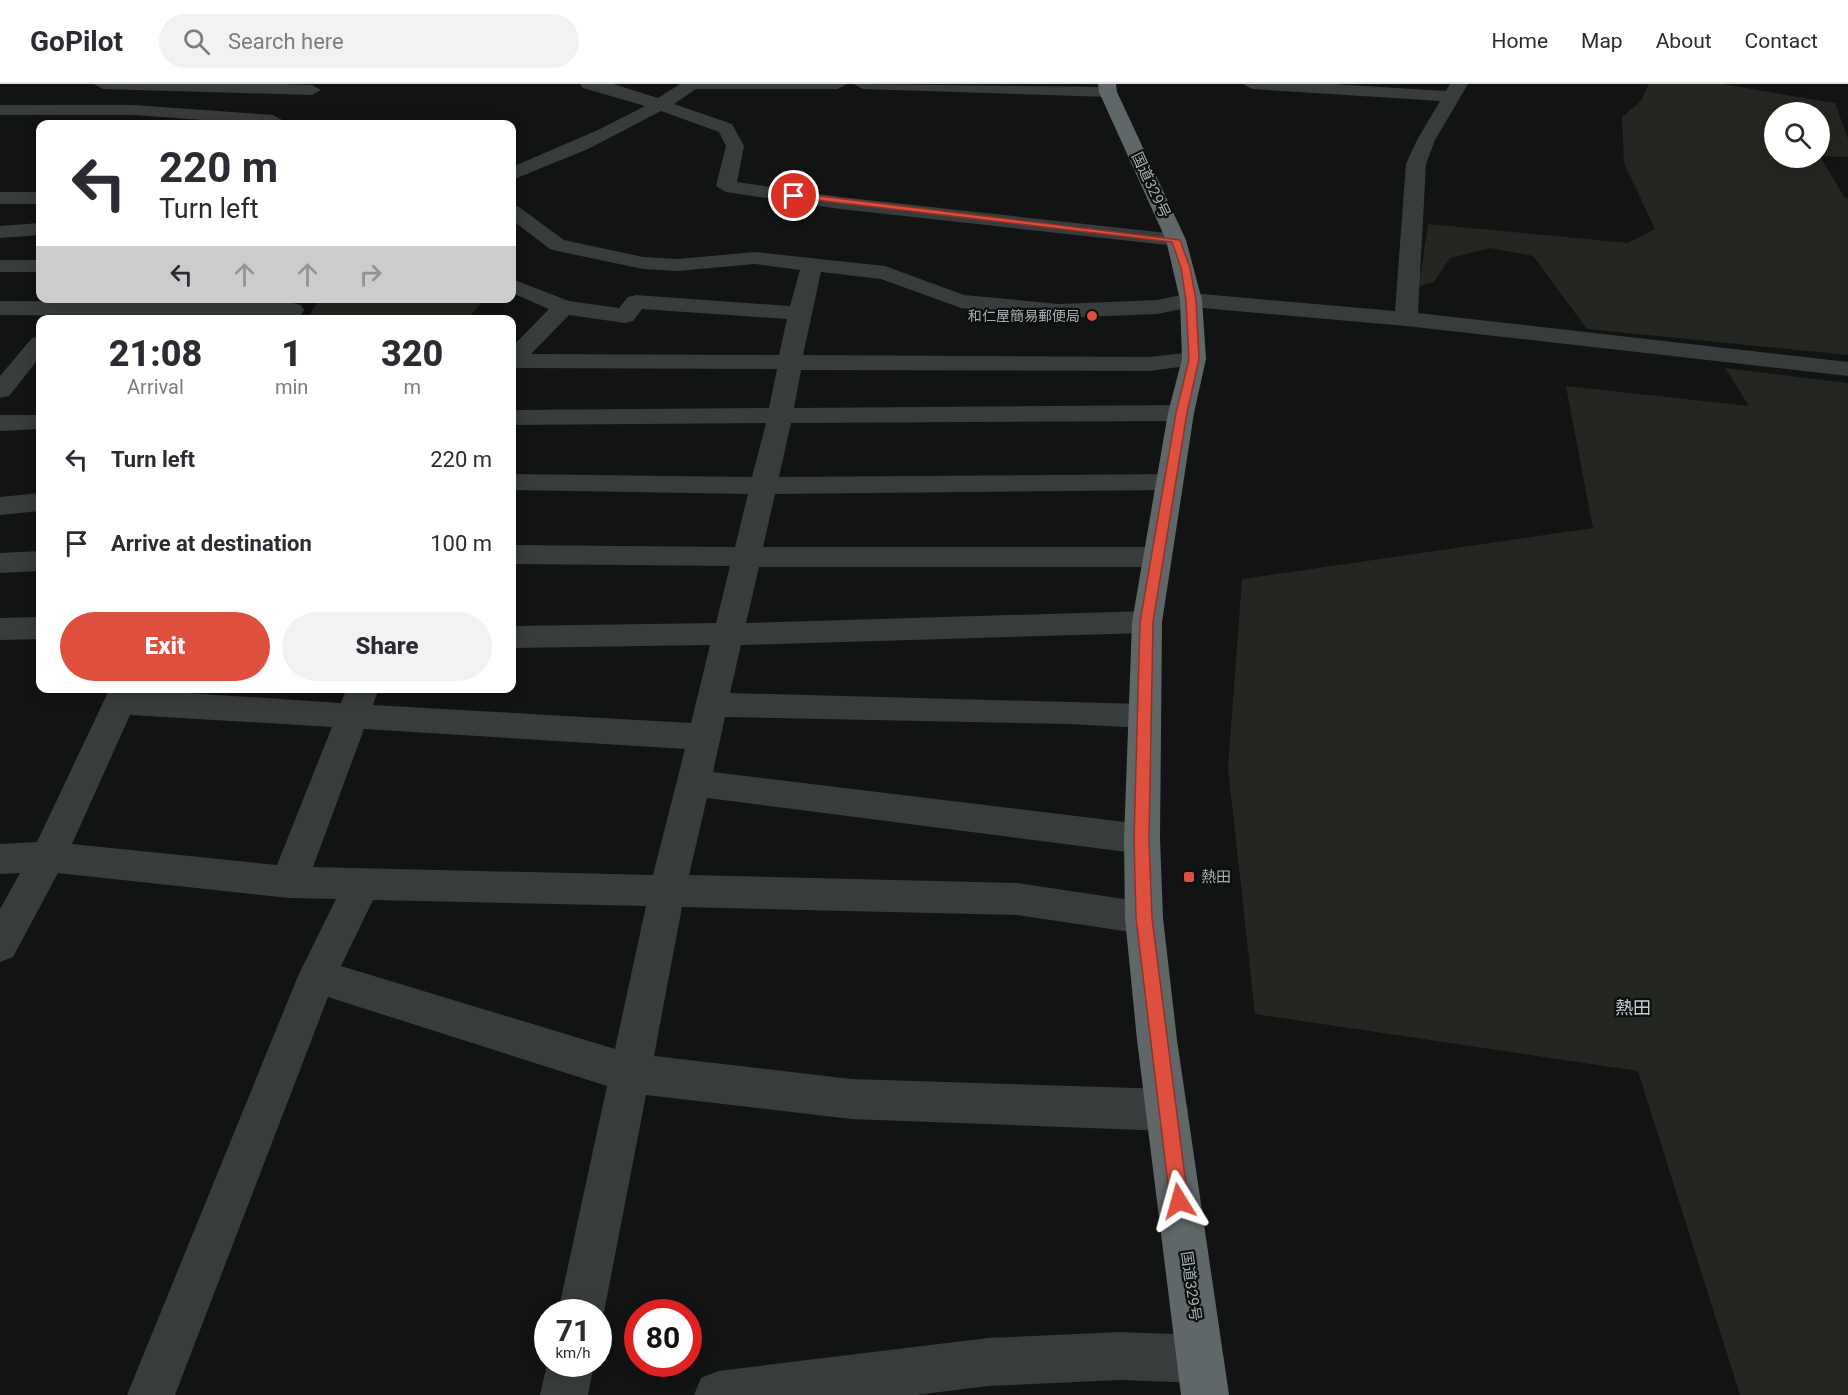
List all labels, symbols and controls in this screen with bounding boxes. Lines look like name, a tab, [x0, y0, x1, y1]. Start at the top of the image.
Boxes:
search box	[159, 14, 579, 68]
text: GoPilot	[30, 25, 123, 58]
icon: search	[180, 25, 213, 58]
text: Search here	[228, 29, 344, 54]
text: Home	[1492, 29, 1548, 53]
text: Map	[1581, 29, 1623, 53]
text: About	[1656, 29, 1712, 53]
text: Contact	[1745, 29, 1818, 53]
map controls	[1764, 102, 1830, 168]
button: search	[1764, 102, 1830, 168]
text: 220 m	[159, 143, 278, 192]
icon: left	[60, 144, 138, 222]
street label: 国道329号	[1128, 149, 1174, 221]
pin	[768, 170, 819, 221]
icon: arrive	[777, 179, 810, 212]
text: Turn left	[159, 193, 259, 225]
icon: left	[165, 258, 198, 291]
icon: ahead	[228, 258, 261, 291]
icon: ahead	[291, 258, 324, 291]
icon: right	[354, 258, 387, 291]
place label: 和仁屋簡易郵便局	[968, 308, 1080, 324]
marker: 和仁屋簡易郵便局	[1085, 309, 1099, 323]
text: 21:08	[109, 333, 202, 375]
text: 1	[281, 333, 302, 375]
text: 320	[381, 333, 443, 375]
text: Arrival	[127, 375, 184, 399]
text: min	[275, 375, 308, 399]
text: m	[403, 375, 421, 399]
icon: left	[60, 443, 93, 476]
text: Turn left	[111, 447, 195, 472]
text: 220 m	[430, 447, 492, 472]
icon: arrive	[60, 527, 93, 560]
text: Arrive at destination	[111, 531, 312, 556]
text: 100 m	[430, 531, 492, 556]
button: Exit	[60, 612, 270, 681]
button: Share	[282, 612, 492, 681]
place label: 熱田	[1201, 868, 1231, 886]
marker: 熱田	[1182, 870, 1196, 884]
district label: 熱田	[1615, 997, 1651, 1018]
position arrow	[1147, 1169, 1211, 1233]
street label: 国道329号	[1177, 1250, 1205, 1322]
speed limit sign: 80	[624, 1299, 702, 1377]
text: 71	[556, 1313, 590, 1348]
text: km/h	[555, 1344, 591, 1362]

